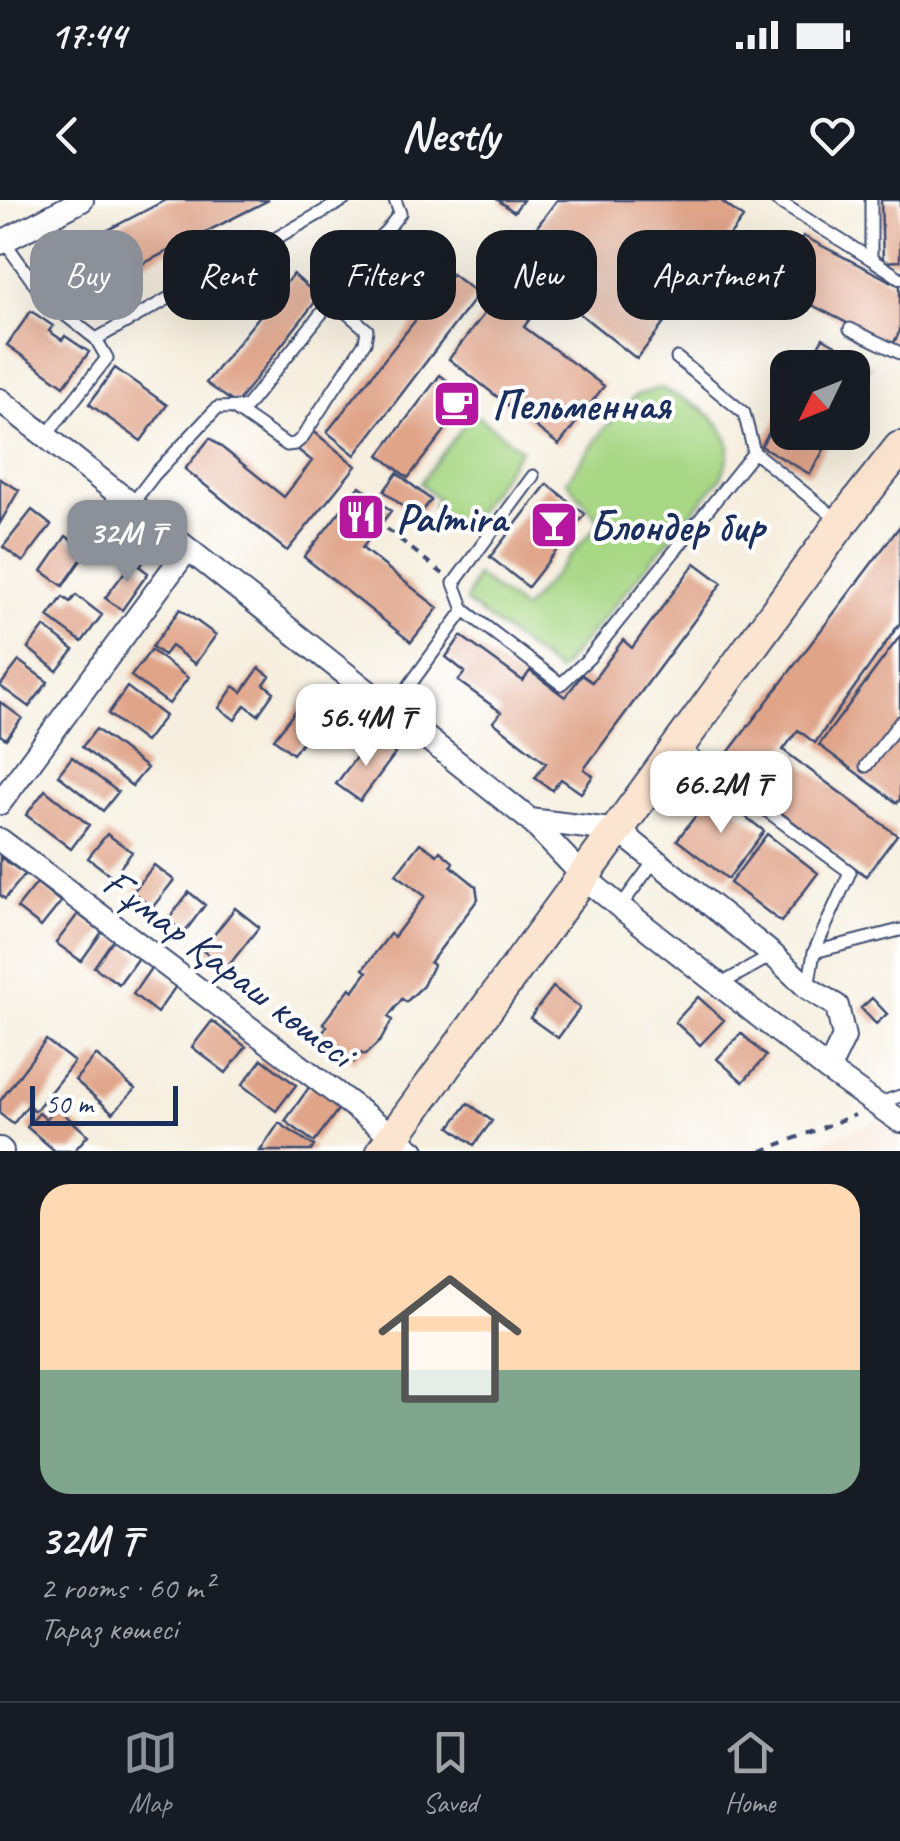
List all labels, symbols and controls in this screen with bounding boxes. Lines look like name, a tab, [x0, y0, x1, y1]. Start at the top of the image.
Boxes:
text: 17:44	[50, 12, 126, 59]
text: Nestly	[401, 107, 499, 164]
icon: back	[40, 108, 95, 163]
icon: heart	[805, 108, 860, 163]
chip: Buy	[30, 230, 143, 320]
chip: Rent	[163, 230, 290, 320]
chip: Filters	[310, 230, 456, 320]
chip: New	[476, 230, 597, 320]
chip: Apartment	[617, 230, 816, 320]
north arrow	[770, 350, 870, 450]
map controls	[770, 350, 870, 450]
cafe icon: Пельменная	[431, 378, 483, 430]
place label: Пельменная	[492, 379, 673, 432]
restaurant icon: Palmira	[335, 491, 387, 543]
place label: Palmira	[396, 492, 510, 545]
bar icon: Блондер бир	[528, 499, 580, 551]
pin: 32M ₸	[57, 500, 197, 585]
place label: Блондер бир	[589, 500, 767, 553]
text: 32M ₸	[89, 512, 165, 553]
pin: 56.4M ₸	[274, 684, 458, 769]
text: 56.4M ₸	[318, 696, 414, 737]
pin: 66.2M ₸	[629, 751, 813, 836]
text: 66.2M ₸	[672, 763, 770, 804]
street label: Ғұмар Қараш көшесі	[91, 855, 369, 1083]
scale bar	[30, 1081, 178, 1126]
text: 50 m	[45, 1086, 93, 1121]
icon: home	[360, 1249, 540, 1429]
text: 32M ₸	[40, 1514, 139, 1567]
text: 2 rooms · 60 m²	[40, 1567, 213, 1608]
text: Тараз көшесі	[40, 1608, 178, 1649]
tab: Map	[123, 1725, 178, 1820]
tab: Saved	[423, 1725, 478, 1820]
tab: Home	[723, 1725, 778, 1820]

